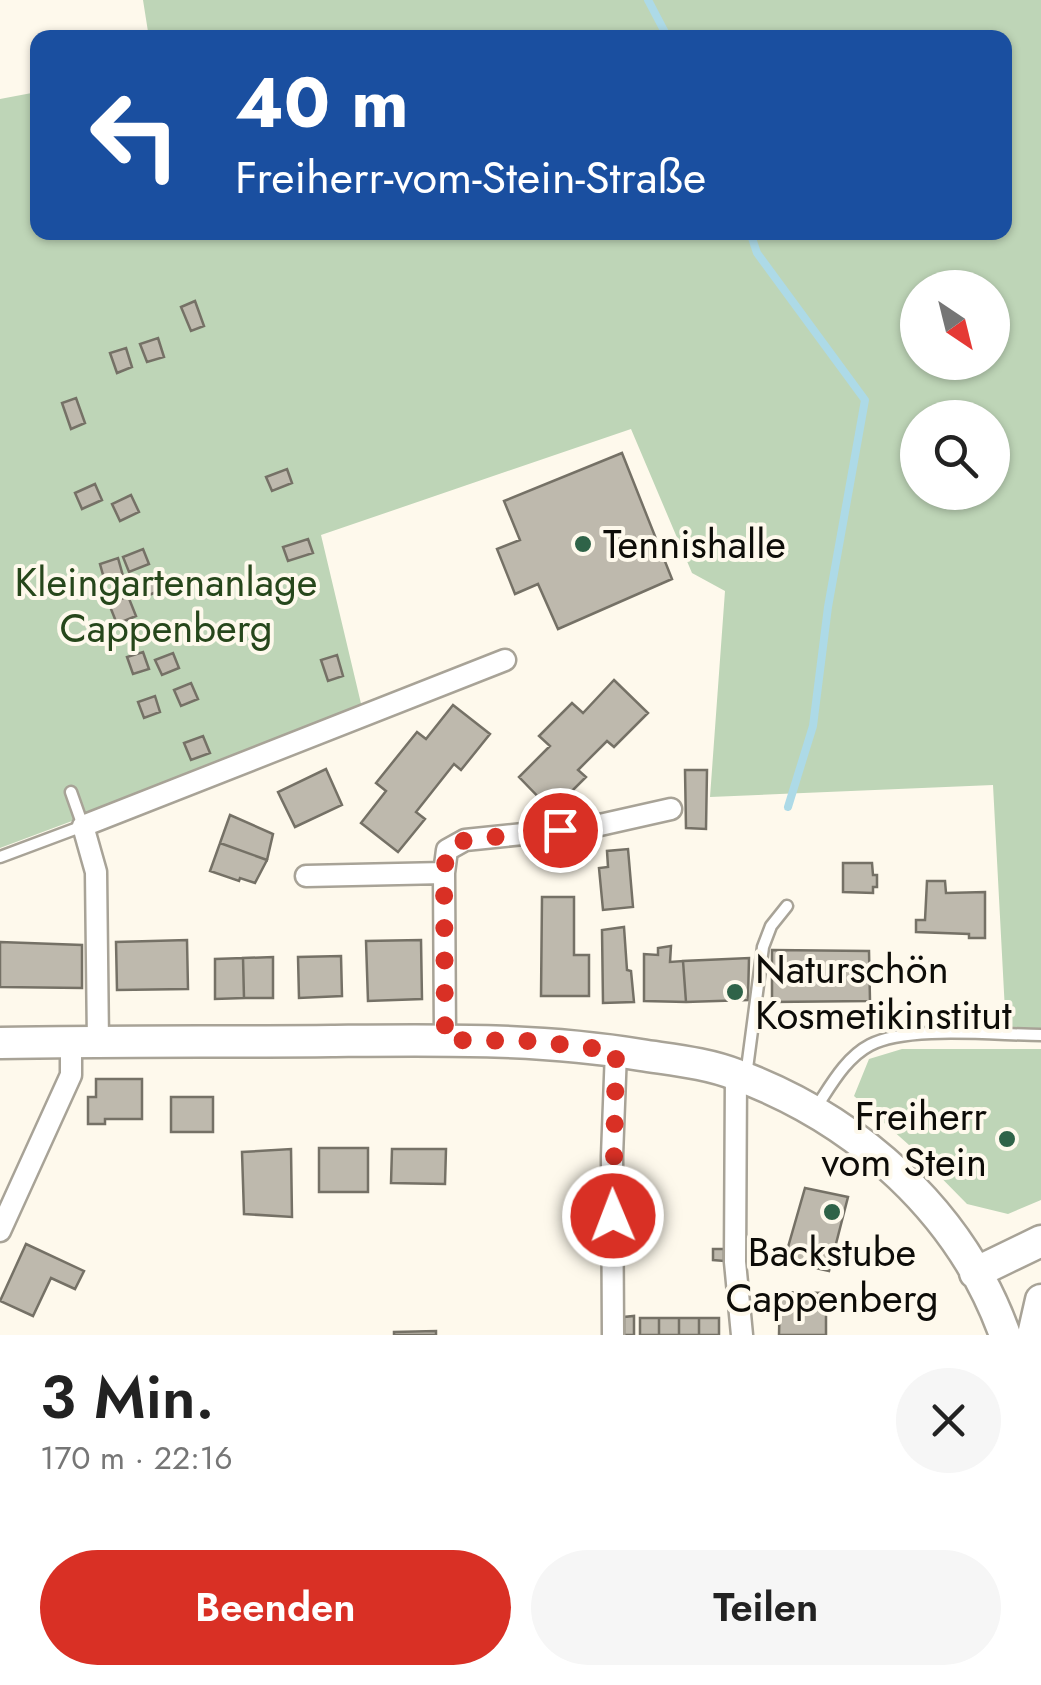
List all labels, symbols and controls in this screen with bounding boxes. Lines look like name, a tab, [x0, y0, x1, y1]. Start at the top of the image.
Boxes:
text: 40 m	[235, 52, 409, 153]
icon: left	[70, 70, 200, 200]
text: Freiherr-vom-Stein-Straße	[235, 145, 706, 210]
north arrow	[900, 270, 1010, 380]
map controls	[900, 270, 1010, 510]
button: search	[900, 400, 1010, 510]
place label: Tennishalle	[603, 515, 786, 573]
marker: Tennishalle	[572, 533, 594, 555]
park label: Kleingartenanlage Cappenberg	[15, 553, 317, 657]
pin	[518, 788, 603, 873]
icon: arrive	[533, 803, 588, 858]
place label: Naturschön Kosmetikinstitut	[755, 940, 1012, 1044]
marker: Naturschön Kosmetikinstitut	[724, 981, 746, 1003]
place label: Freiherr vom Stein	[821, 1087, 987, 1191]
marker: Freiherr vom Stein	[996, 1128, 1018, 1150]
position arrow	[561, 1164, 665, 1268]
marker: Backstube Cappenberg	[821, 1201, 843, 1223]
place label: Backstube Cappenberg	[725, 1223, 939, 1327]
text: 3 Min.	[40, 1354, 214, 1441]
button: close	[896, 1368, 1001, 1473]
text: 170 m · 22:16	[40, 1435, 233, 1481]
button: Beenden	[40, 1550, 511, 1665]
button: Teilen	[531, 1550, 1001, 1665]

